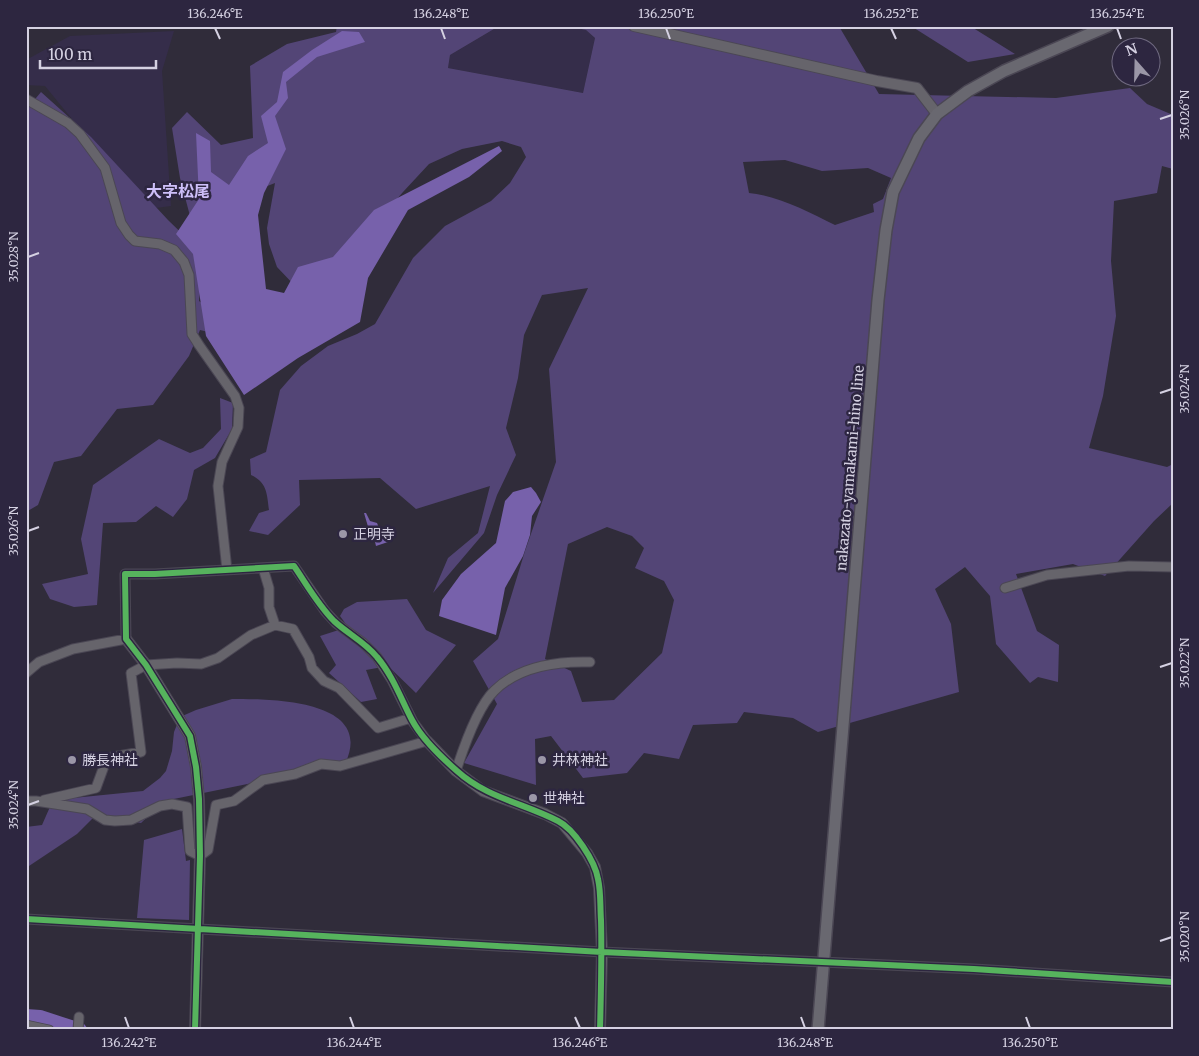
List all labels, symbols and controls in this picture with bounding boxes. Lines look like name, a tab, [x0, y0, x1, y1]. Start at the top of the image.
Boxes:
text: 136.246°E	[188, 6, 243, 21]
text: 136.248°E	[413, 6, 469, 21]
text: 136.250°E	[638, 6, 694, 21]
text: 136.252°E	[864, 6, 919, 21]
text: 136.254°E	[1090, 6, 1144, 21]
scale bar	[40, 38, 156, 70]
north arrow	[1112, 38, 1162, 88]
text: N	[1123, 39, 1140, 60]
text: 100 m	[48, 45, 92, 64]
text: 35.026°N	[1177, 89, 1192, 140]
district label: 大字松尾	[146, 181, 210, 201]
text: 35.028°N	[6, 231, 21, 282]
text: 35.024°N	[1177, 363, 1192, 414]
street label: nakazato-yamakami-hino line	[832, 364, 868, 572]
text: 35.026°N	[6, 505, 21, 556]
place label: 正明寺	[353, 525, 395, 543]
marker: 正明寺	[337, 528, 349, 540]
text: 35.022°N	[1177, 637, 1192, 688]
place label: 勝長神社	[82, 751, 138, 769]
place label: 井林神社	[552, 751, 608, 769]
marker: 勝長神社	[66, 754, 78, 766]
marker: 井林神社	[536, 754, 548, 766]
text: 35.024°N	[6, 779, 21, 830]
place label: 世神社	[543, 789, 585, 807]
marker: 世神社	[527, 792, 539, 804]
text: 35.020°N	[1177, 911, 1192, 963]
text: 136.242°E	[102, 1035, 157, 1050]
text: 136.244°E	[327, 1035, 382, 1050]
text: 136.246°E	[553, 1035, 608, 1050]
text: 136.248°E	[777, 1035, 833, 1050]
text: 136.250°E	[1002, 1035, 1058, 1050]

